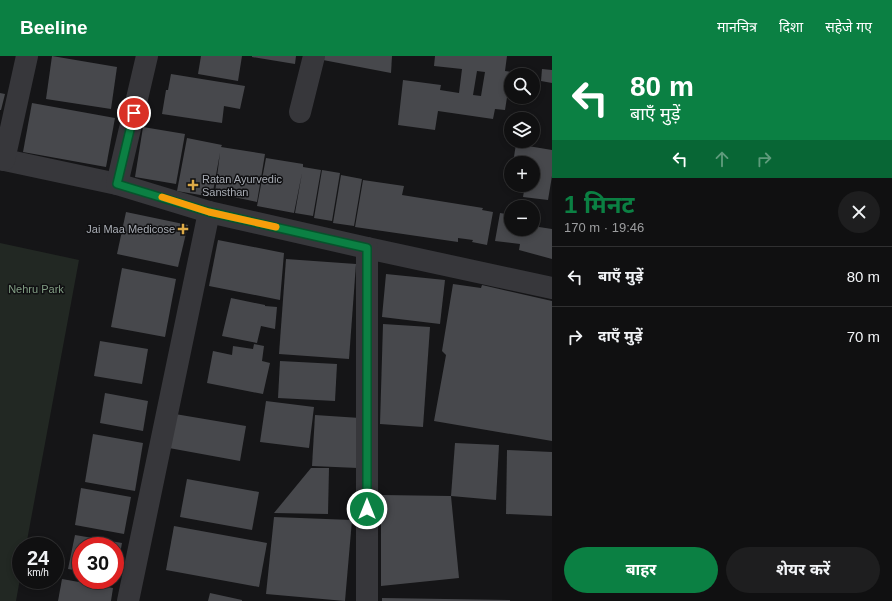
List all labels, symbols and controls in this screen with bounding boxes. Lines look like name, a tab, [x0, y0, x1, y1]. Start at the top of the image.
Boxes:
text: Beeline	[20, 17, 88, 38]
text: मानचित्र	[717, 19, 757, 35]
text: दिशा	[779, 19, 803, 35]
text: सहेजे गए	[825, 19, 872, 35]
map controls	[504, 68, 540, 236]
button: search	[504, 68, 540, 104]
text: 80 m	[630, 71, 694, 102]
icon: left	[564, 72, 616, 124]
pin	[117, 96, 151, 130]
icon: arrive	[123, 102, 145, 124]
text: बाएँ मुड़ें	[630, 104, 680, 124]
button: layers	[504, 112, 540, 148]
icon: left	[669, 148, 691, 170]
icon: ahead	[711, 148, 733, 170]
icon: right	[753, 148, 775, 170]
button: +	[504, 156, 540, 192]
place label: Ratan Ayurvedic Sansthan	[202, 173, 282, 198]
marker: Ratan Ayurvedic Sansthan	[187, 179, 199, 191]
text: 1 मिनट	[564, 191, 634, 218]
button: close	[838, 191, 880, 233]
button: −	[504, 200, 540, 236]
text: 170 m · 19:46	[564, 220, 644, 235]
place label: Jai Maa Medicose	[86, 223, 175, 235]
marker: Jai Maa Medicose	[178, 224, 188, 234]
icon: left	[564, 266, 586, 288]
text: बाएँ मुड़ें	[598, 267, 643, 284]
text: 80 m	[847, 268, 880, 285]
park label: Nehru Park	[8, 283, 64, 295]
icon: right	[564, 326, 586, 348]
text: दाएँ मुड़ें	[598, 327, 642, 344]
text: 70 m	[847, 328, 880, 345]
position arrow	[346, 488, 388, 530]
speed limit sign: 30	[72, 537, 124, 589]
text: 24	[27, 547, 49, 569]
button: बाहर	[564, 547, 718, 593]
button: शेयर करें	[726, 547, 880, 593]
text: km/h	[27, 567, 49, 578]

